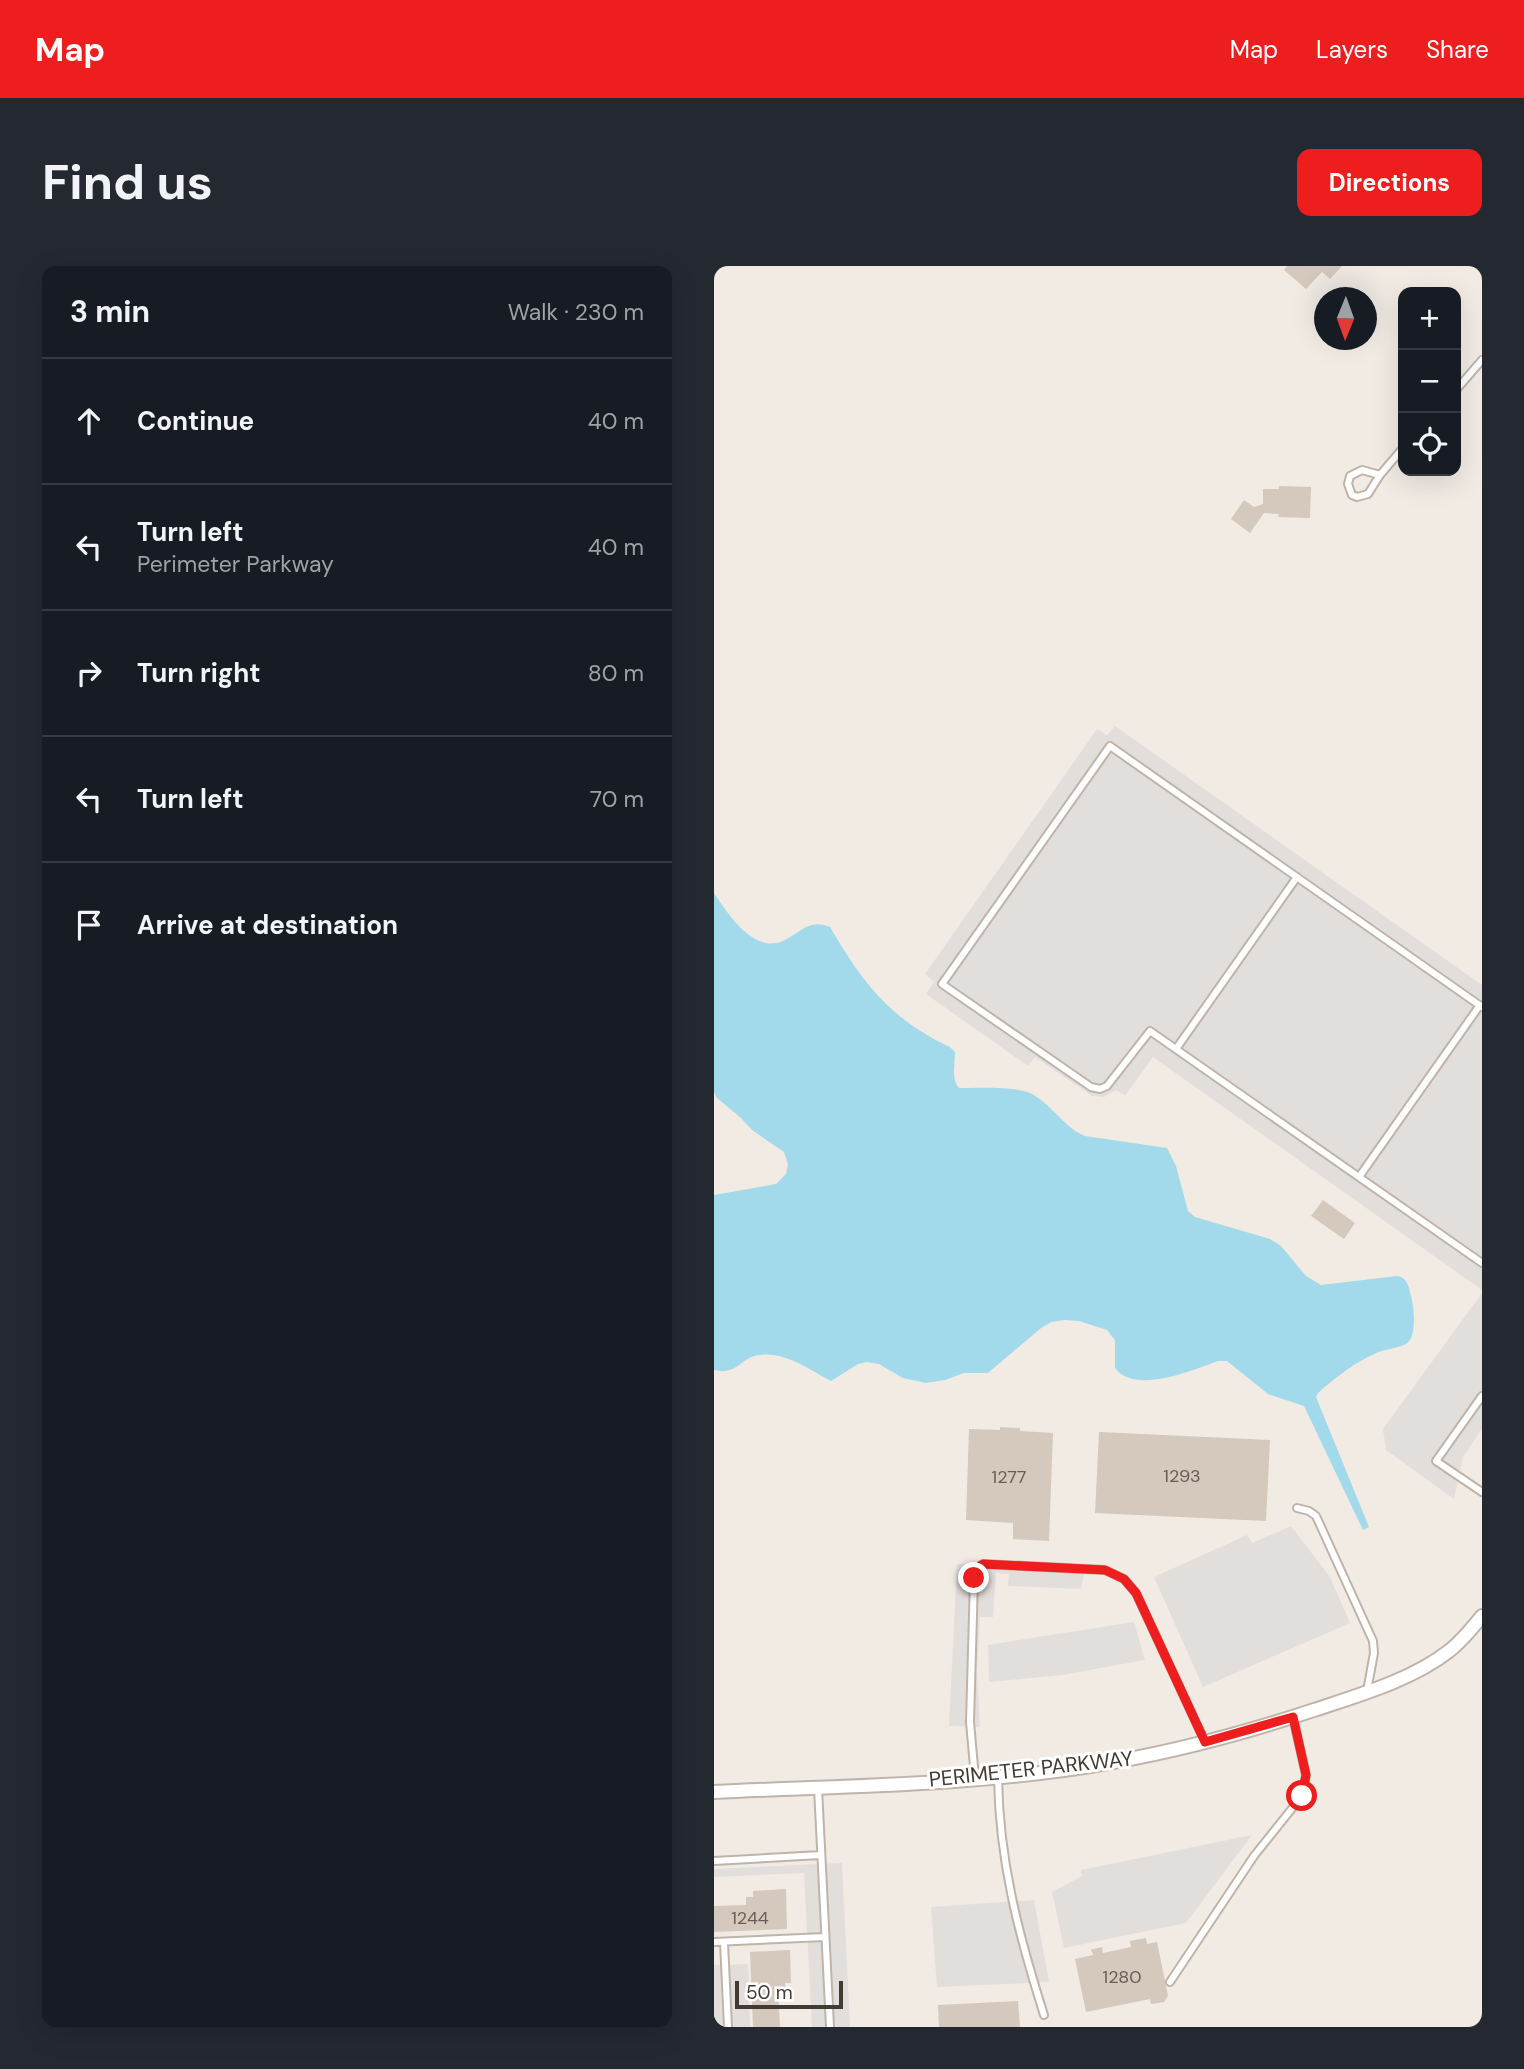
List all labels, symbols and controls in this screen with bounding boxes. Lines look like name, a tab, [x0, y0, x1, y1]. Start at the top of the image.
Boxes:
text: Map	[35, 28, 105, 71]
text: Map	[1230, 34, 1278, 65]
text: Layers	[1316, 34, 1388, 65]
text: Share	[1426, 34, 1489, 65]
button: Directions	[1297, 149, 1482, 216]
text: Find us	[42, 150, 213, 214]
north arrow	[1314, 287, 1377, 350]
map controls	[1398, 287, 1461, 476]
button: +	[1398, 287, 1461, 350]
text: 3 min	[70, 292, 150, 331]
text: Walk · 230 m	[508, 297, 644, 327]
button: −	[1398, 350, 1461, 413]
icon: ahead	[70, 402, 108, 440]
text: Continue	[137, 404, 254, 438]
text: 40 m	[588, 406, 644, 436]
button: locate	[1398, 413, 1461, 476]
text: Turn left	[137, 515, 244, 549]
icon: left	[70, 528, 108, 566]
text: 40 m	[588, 532, 644, 562]
text: Perimeter Parkway	[137, 549, 334, 579]
icon: right	[70, 654, 108, 692]
text: Turn right	[137, 656, 261, 690]
text: 80 m	[588, 658, 644, 688]
icon: left	[70, 780, 108, 818]
text: Turn left	[137, 782, 244, 816]
text: 70 m	[590, 784, 644, 814]
icon: arrive	[70, 906, 108, 944]
text: Arrive at destination	[137, 908, 398, 942]
house number: 1293	[1163, 1464, 1201, 1488]
house number: 1277	[992, 1465, 1026, 1489]
route end	[958, 1562, 989, 1593]
street label: PERIMETER PARKWAY	[928, 1744, 1134, 1794]
route start	[1286, 1780, 1317, 1811]
house number: 1244	[731, 1906, 769, 1930]
house number: 1280	[1103, 1965, 1141, 1989]
scale bar	[735, 1978, 844, 2010]
text: 50 m	[746, 1980, 793, 2005]

